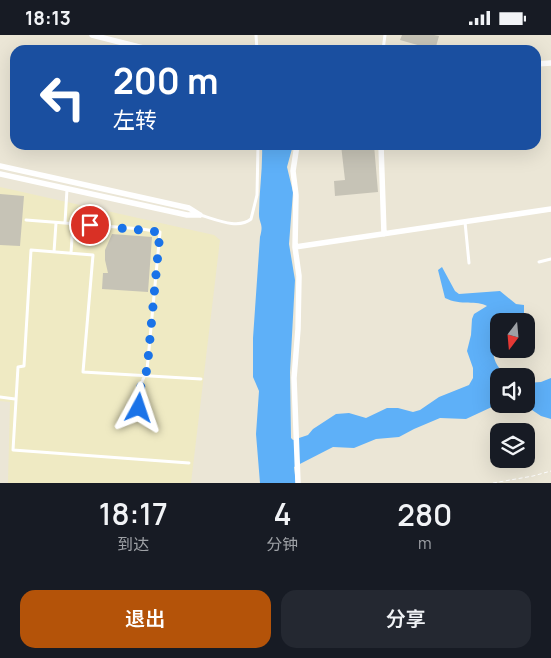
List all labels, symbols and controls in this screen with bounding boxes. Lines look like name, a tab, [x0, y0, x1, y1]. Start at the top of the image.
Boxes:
text: 18:13	[25, 5, 71, 31]
text: 200 m	[113, 57, 218, 105]
icon: left	[30, 65, 95, 130]
text: 左转	[113, 105, 157, 135]
pin	[69, 204, 111, 246]
icon: arrive	[76, 211, 104, 239]
north arrow	[490, 313, 535, 357]
map controls	[490, 313, 535, 468]
button: sound	[490, 368, 535, 413]
position arrow	[112, 381, 164, 433]
button: layers	[490, 423, 535, 468]
text: 18:17	[99, 493, 168, 534]
text: 4	[273, 493, 292, 534]
text: 280	[397, 494, 452, 535]
text: m	[418, 532, 432, 554]
text: 到达	[117, 533, 149, 555]
text: 分钟	[266, 533, 298, 555]
button: 退出	[20, 590, 271, 648]
button: 分享	[281, 590, 531, 648]

